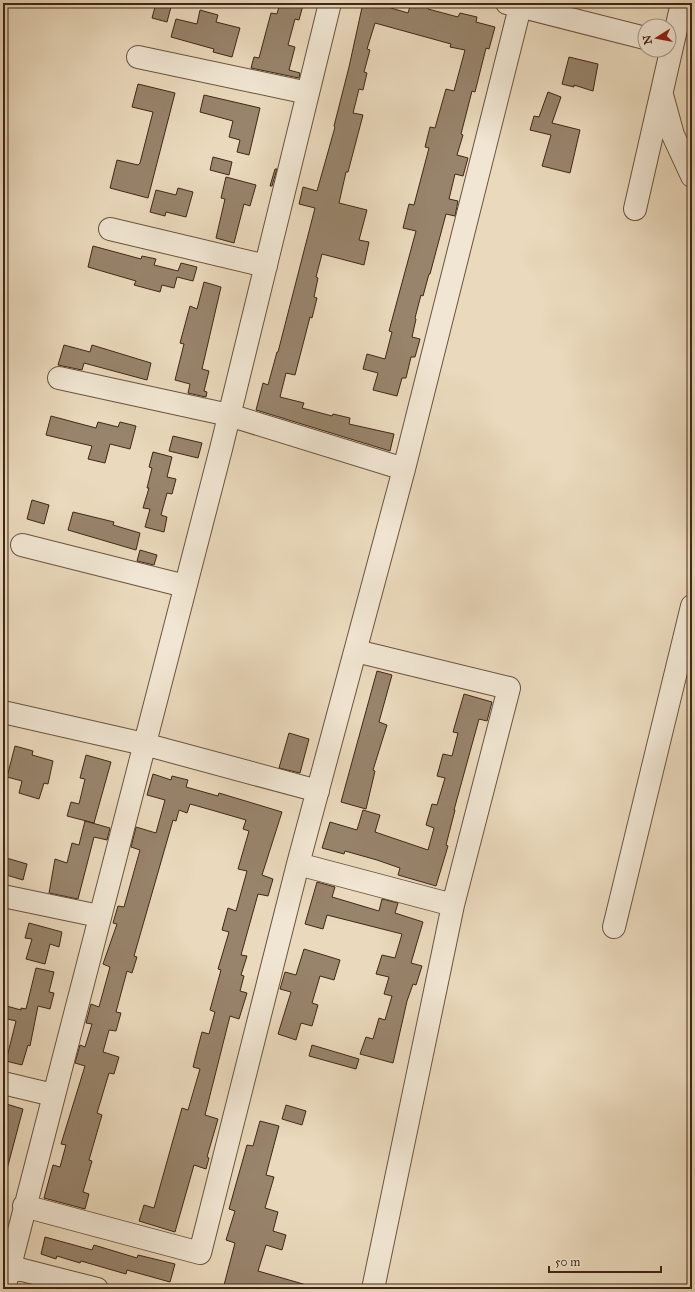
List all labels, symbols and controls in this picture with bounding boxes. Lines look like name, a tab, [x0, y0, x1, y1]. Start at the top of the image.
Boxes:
north arrow	[637, 18, 677, 58]
text: N	[640, 33, 655, 46]
scale bar	[549, 1248, 661, 1274]
text: 50 m	[555, 1255, 580, 1269]

